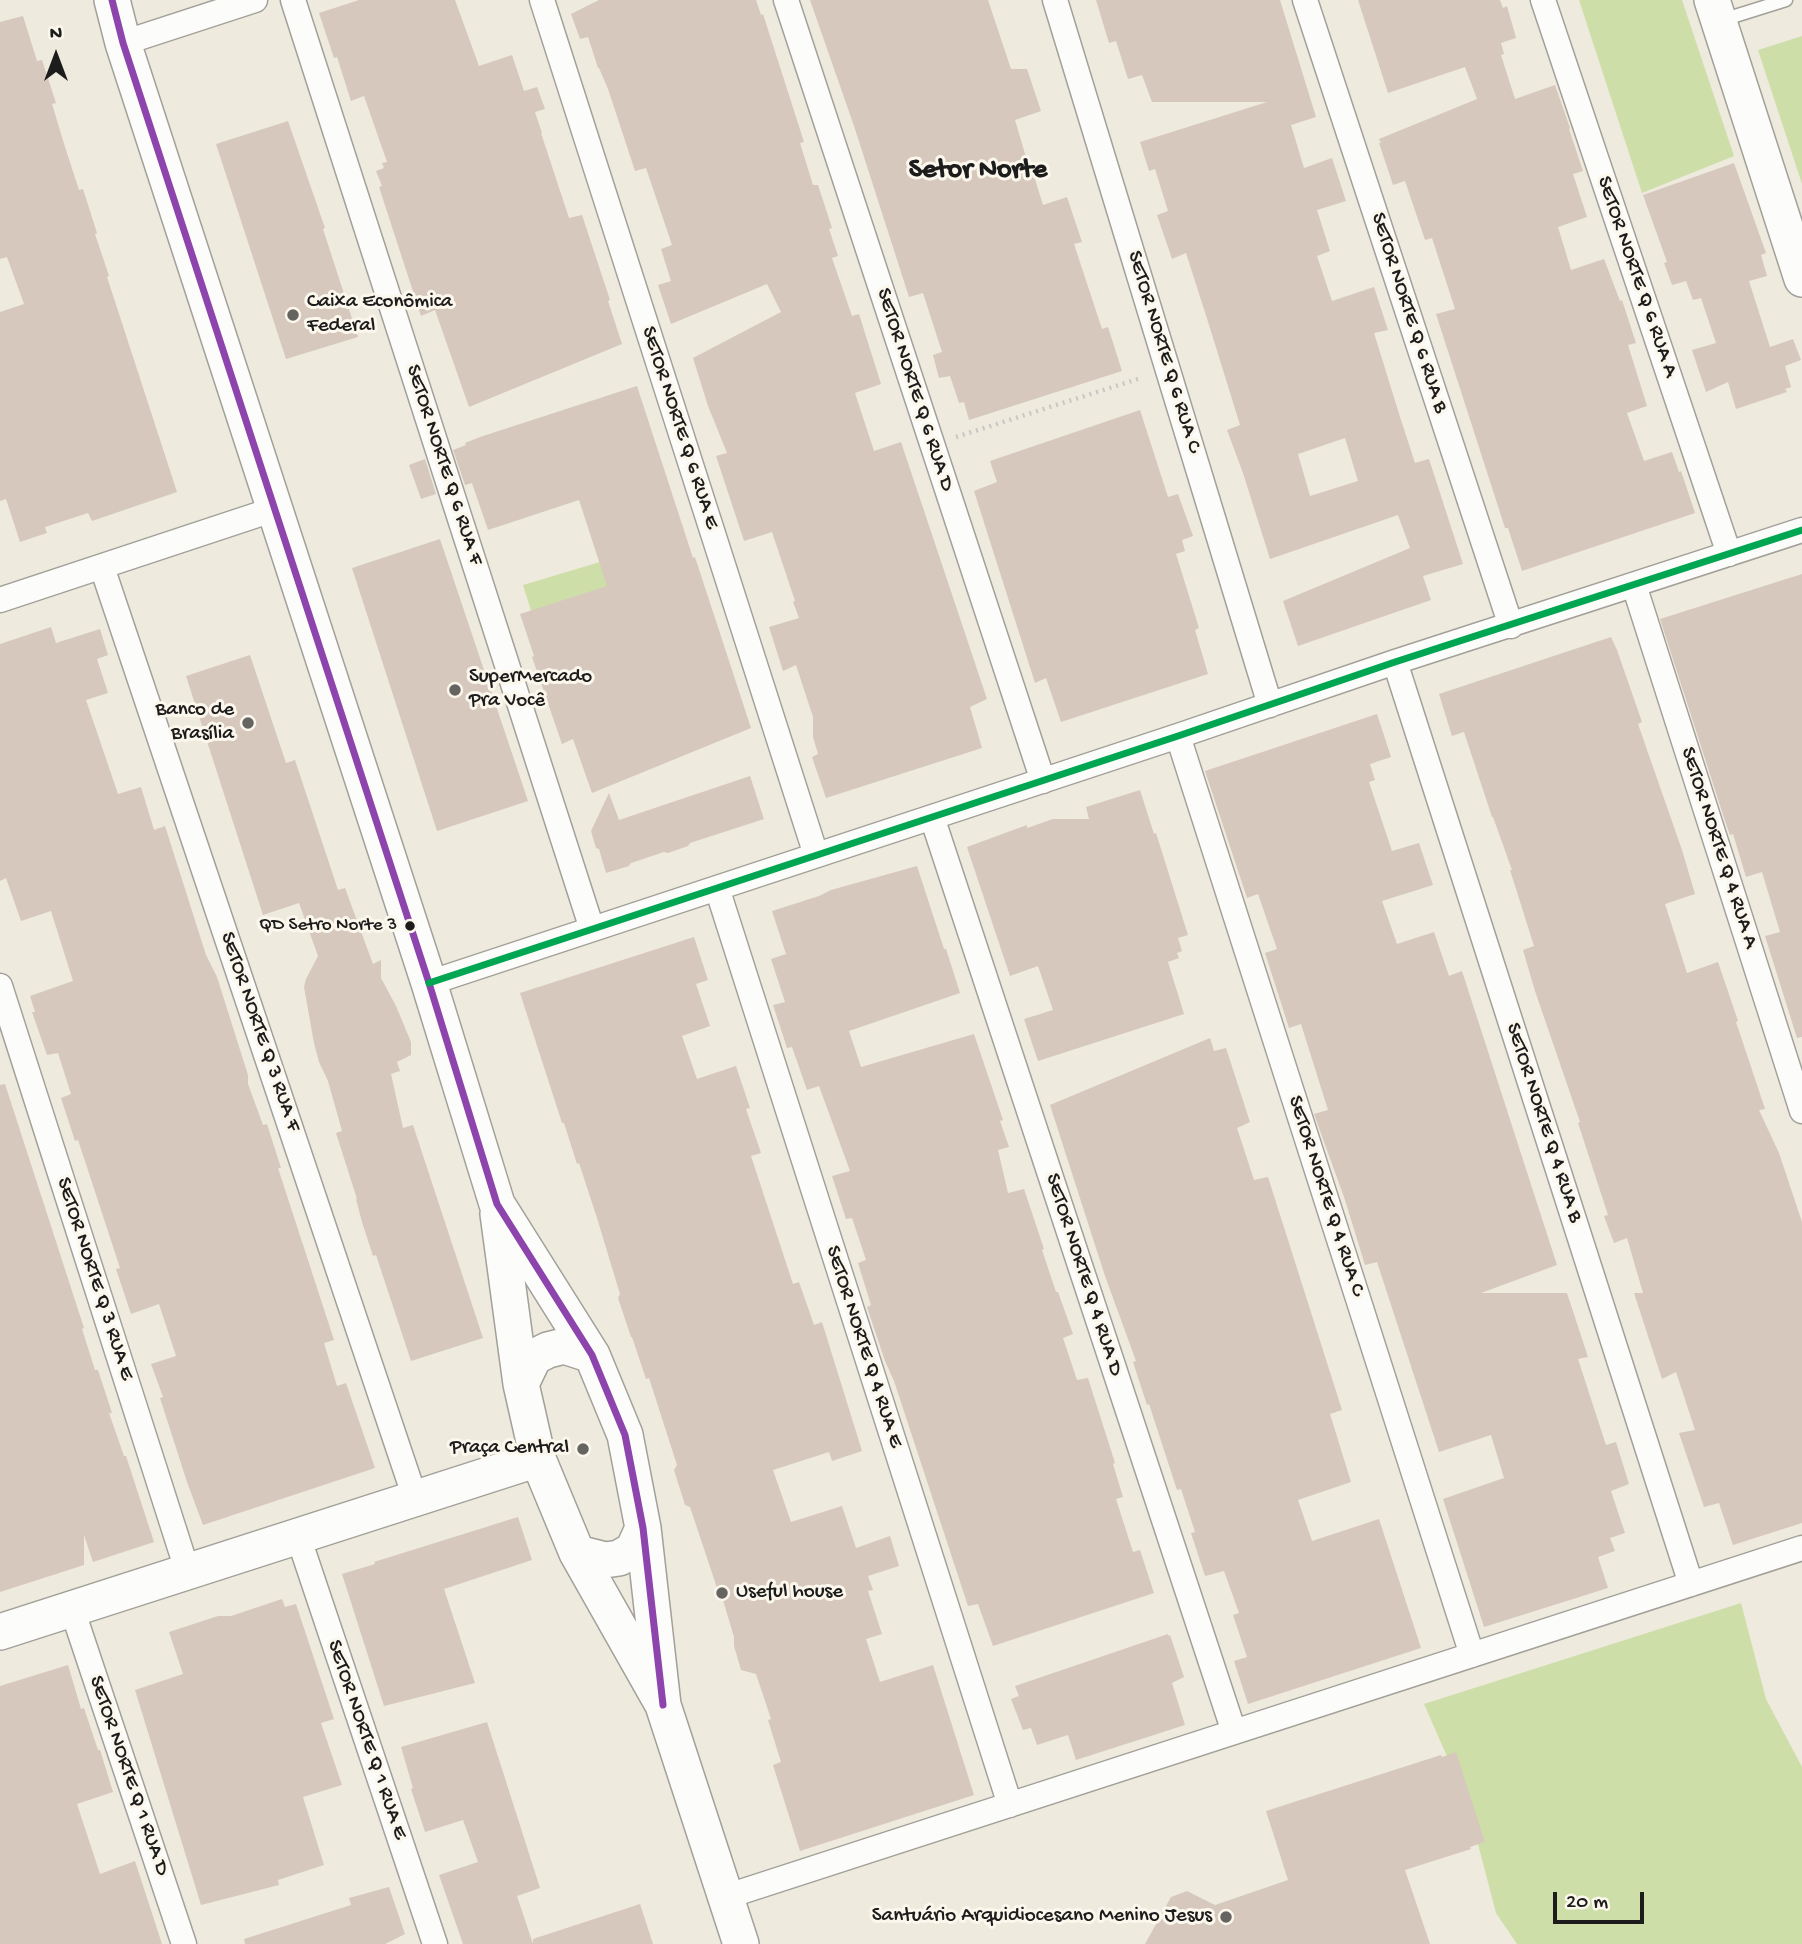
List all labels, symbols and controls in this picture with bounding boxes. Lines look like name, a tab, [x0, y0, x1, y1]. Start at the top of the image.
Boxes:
north arrow	[21, 21, 91, 91]
text: N	[50, 23, 62, 46]
district label: Setor Norte	[909, 155, 1047, 189]
street label: SETOR NORTE Q 6 RUA A	[1590, 173, 1682, 381]
street label: SETOR NORTE Q 6 RUA B	[1364, 210, 1452, 416]
street label: SETOR NORTE Q 6 RUA C	[1120, 248, 1206, 456]
street label: SETOR NORTE Q 6 RUA D	[869, 285, 959, 495]
place label: Caixa Econômica Federal	[307, 290, 453, 340]
marker: Caixa Econômica Federal	[285, 307, 301, 323]
street label: SETOR NORTE Q 6 RUA E	[634, 324, 724, 532]
street label: SETOR NORTE Q 6 RUA F	[399, 362, 487, 568]
place label: SuperMercado Pra Você	[469, 665, 592, 715]
marker: SuperMercado Pra Você	[447, 682, 463, 698]
place label: Banco de Brasília	[155, 698, 234, 748]
marker: Banco de Brasília	[240, 715, 256, 731]
street label: SETOR NORTE Q 4 RUA A	[1674, 744, 1762, 952]
place label: QD Setro Norte 3	[259, 915, 397, 937]
marker: QD Setro Norte 3	[403, 919, 417, 933]
street label: SETOR NORTE Q 3 RUA F	[213, 929, 305, 1135]
street label: SETOR NORTE Q 4 RUA B	[1499, 1020, 1587, 1226]
street label: SETOR NORTE Q 4 RUA C	[1281, 1093, 1369, 1299]
street label: SETOR NORTE Q 4 RUA D	[1038, 1171, 1128, 1379]
street label: SETOR NORTE Q 3 RUA E	[49, 1175, 139, 1383]
street label: SETOR NORTE Q 4 RUA E	[818, 1243, 908, 1451]
place label: Praça Central	[450, 1436, 569, 1462]
marker: Praça Central	[575, 1441, 591, 1457]
place label: Useful house	[736, 1580, 843, 1606]
marker: Useful house	[714, 1585, 730, 1601]
street label: SETOR NORTE Q 1 RUA E	[320, 1637, 412, 1843]
street label: SETOR NORTE Q 1 RUA D	[82, 1673, 174, 1879]
scale bar	[1557, 1878, 1648, 1922]
text: 20 m	[1566, 1891, 1608, 1916]
place label: Santuário Arquidiocesano Menino Jesus	[872, 1904, 1212, 1930]
marker: Santuário Arquidiocesano Menino Jesus	[1218, 1909, 1234, 1925]

